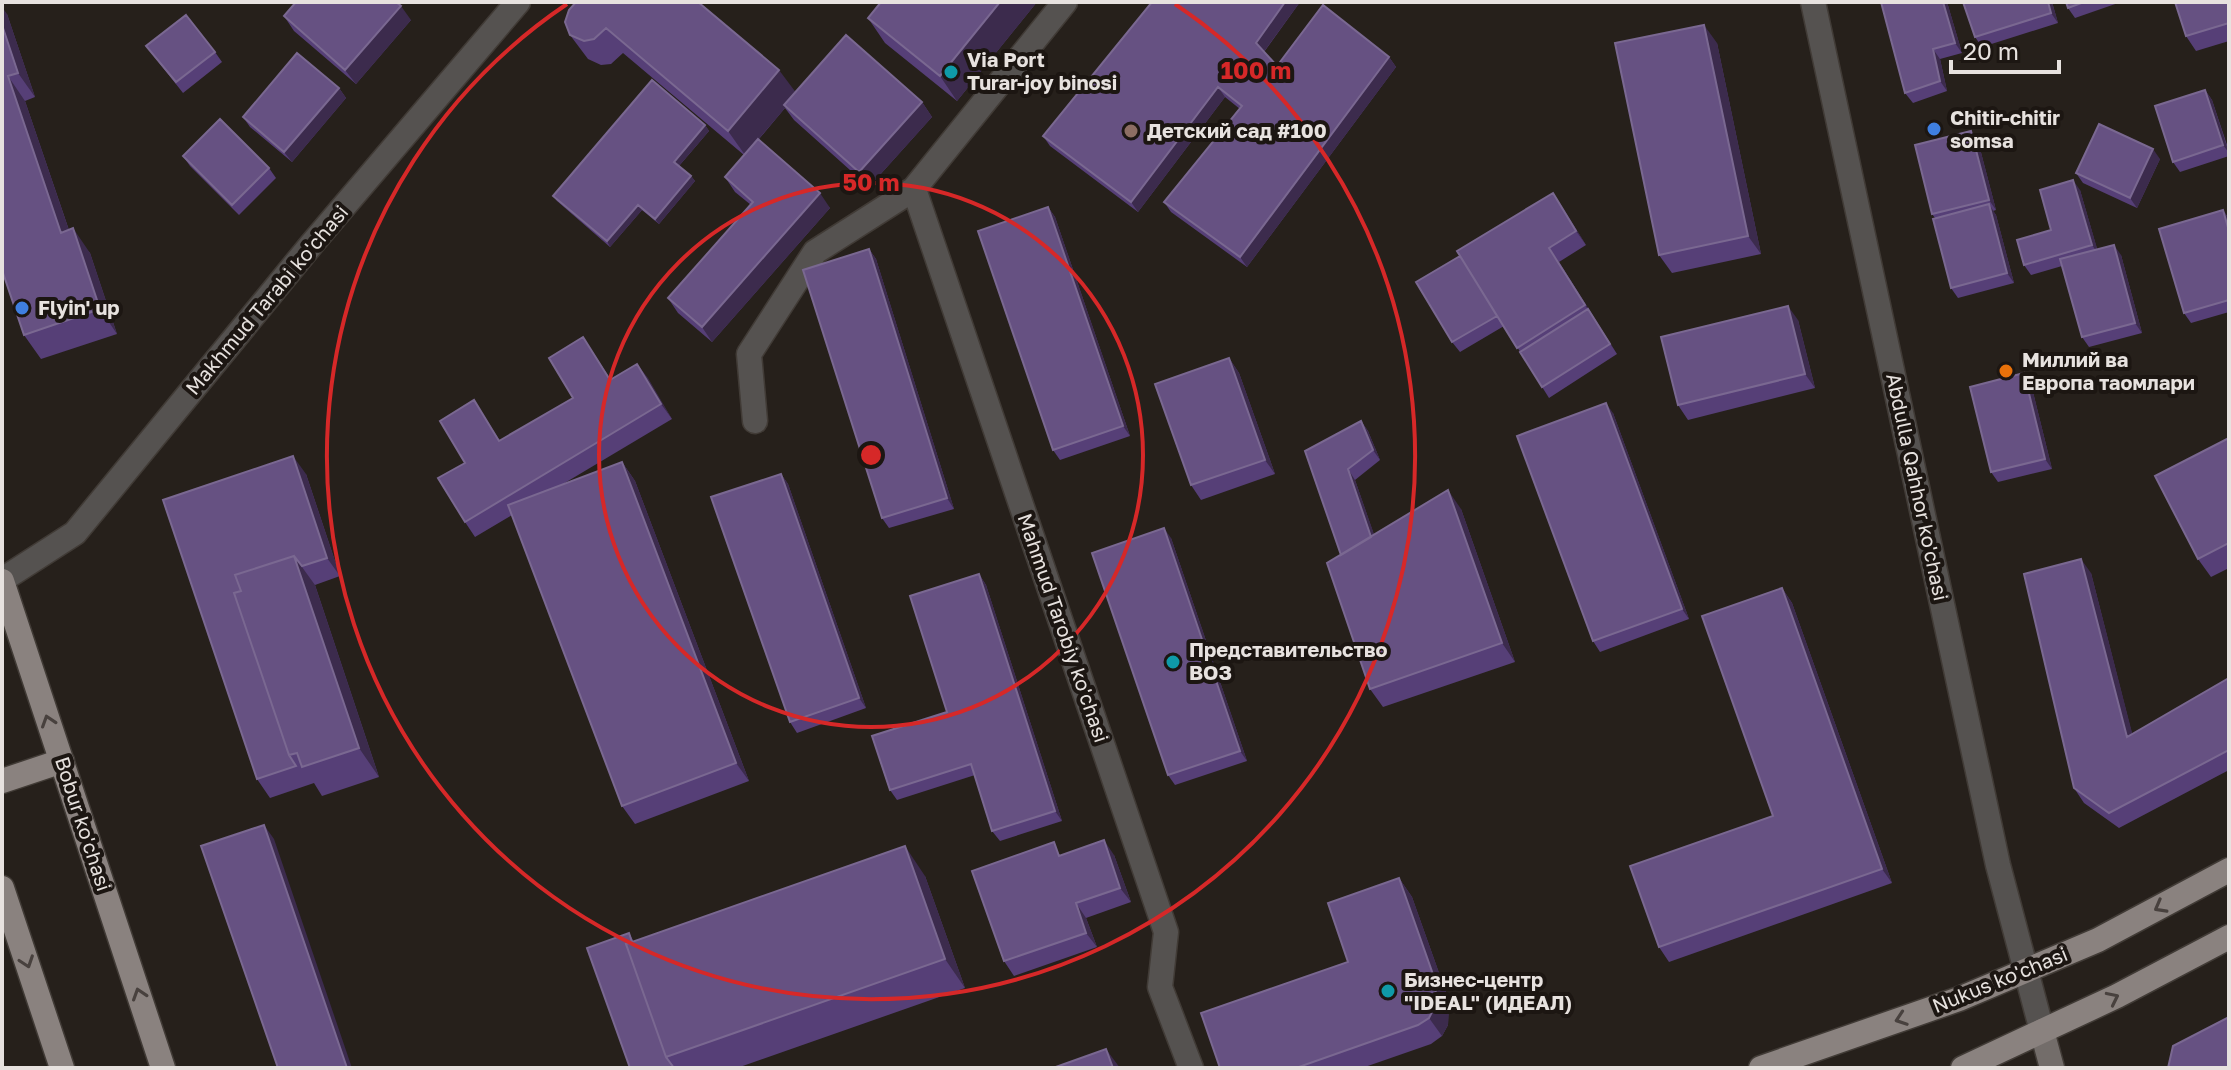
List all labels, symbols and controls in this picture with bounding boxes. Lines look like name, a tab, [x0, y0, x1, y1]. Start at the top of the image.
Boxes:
scale bar	[1951, 24, 2059, 74]
text: 20 m	[1963, 36, 2019, 65]
place label: Via Port Turar-joy binosi	[967, 47, 1117, 94]
text: 100 m	[1221, 55, 1291, 84]
marker: Via Port Turar-joy binosi	[942, 63, 960, 81]
place label: Chitir-chitir somsa	[1950, 105, 2060, 152]
place label: Детский сад #100	[1147, 118, 1327, 142]
marker: Chitir-chitir somsa	[1925, 120, 1943, 138]
marker: Детский сад #100	[1122, 122, 1140, 140]
text: 50 m	[842, 167, 900, 196]
street label: Makhmud Tarabi ko'chasi	[180, 200, 353, 399]
place label: Flyin' up	[38, 295, 120, 319]
marker: Flyin' up	[13, 299, 31, 317]
place label: Миллий ва Европа таомлари	[2022, 347, 2195, 394]
marker: Миллий ва Европа таомлари	[1997, 362, 2015, 380]
street label: Abdulla Qahhor ko'chasi	[1882, 371, 1954, 603]
centre of rings	[857, 441, 885, 469]
street label: Mahmud Tarobiy ko'chasi	[1013, 510, 1114, 745]
place label: Представительство ВОЗ	[1189, 637, 1388, 684]
marker: Представительство ВОЗ	[1164, 653, 1182, 671]
one-way arrow	[42, 714, 58, 728]
street label: Bobur ko'chasi	[51, 753, 117, 894]
one-way arrow	[2155, 897, 2169, 913]
street label: Nukus ko'chasi	[1929, 941, 2071, 1017]
one-way arrow	[17, 955, 33, 969]
place label: Бизнес-центр "IDEAL" (ИДЕАЛ)	[1404, 967, 1572, 1014]
marker: Бизнес-центр "IDEAL" (ИДЕАЛ)	[1379, 982, 1397, 1000]
one-way arrow	[132, 988, 148, 1002]
one-way arrow	[2104, 992, 2119, 1008]
one-way arrow	[1895, 1009, 1909, 1026]

